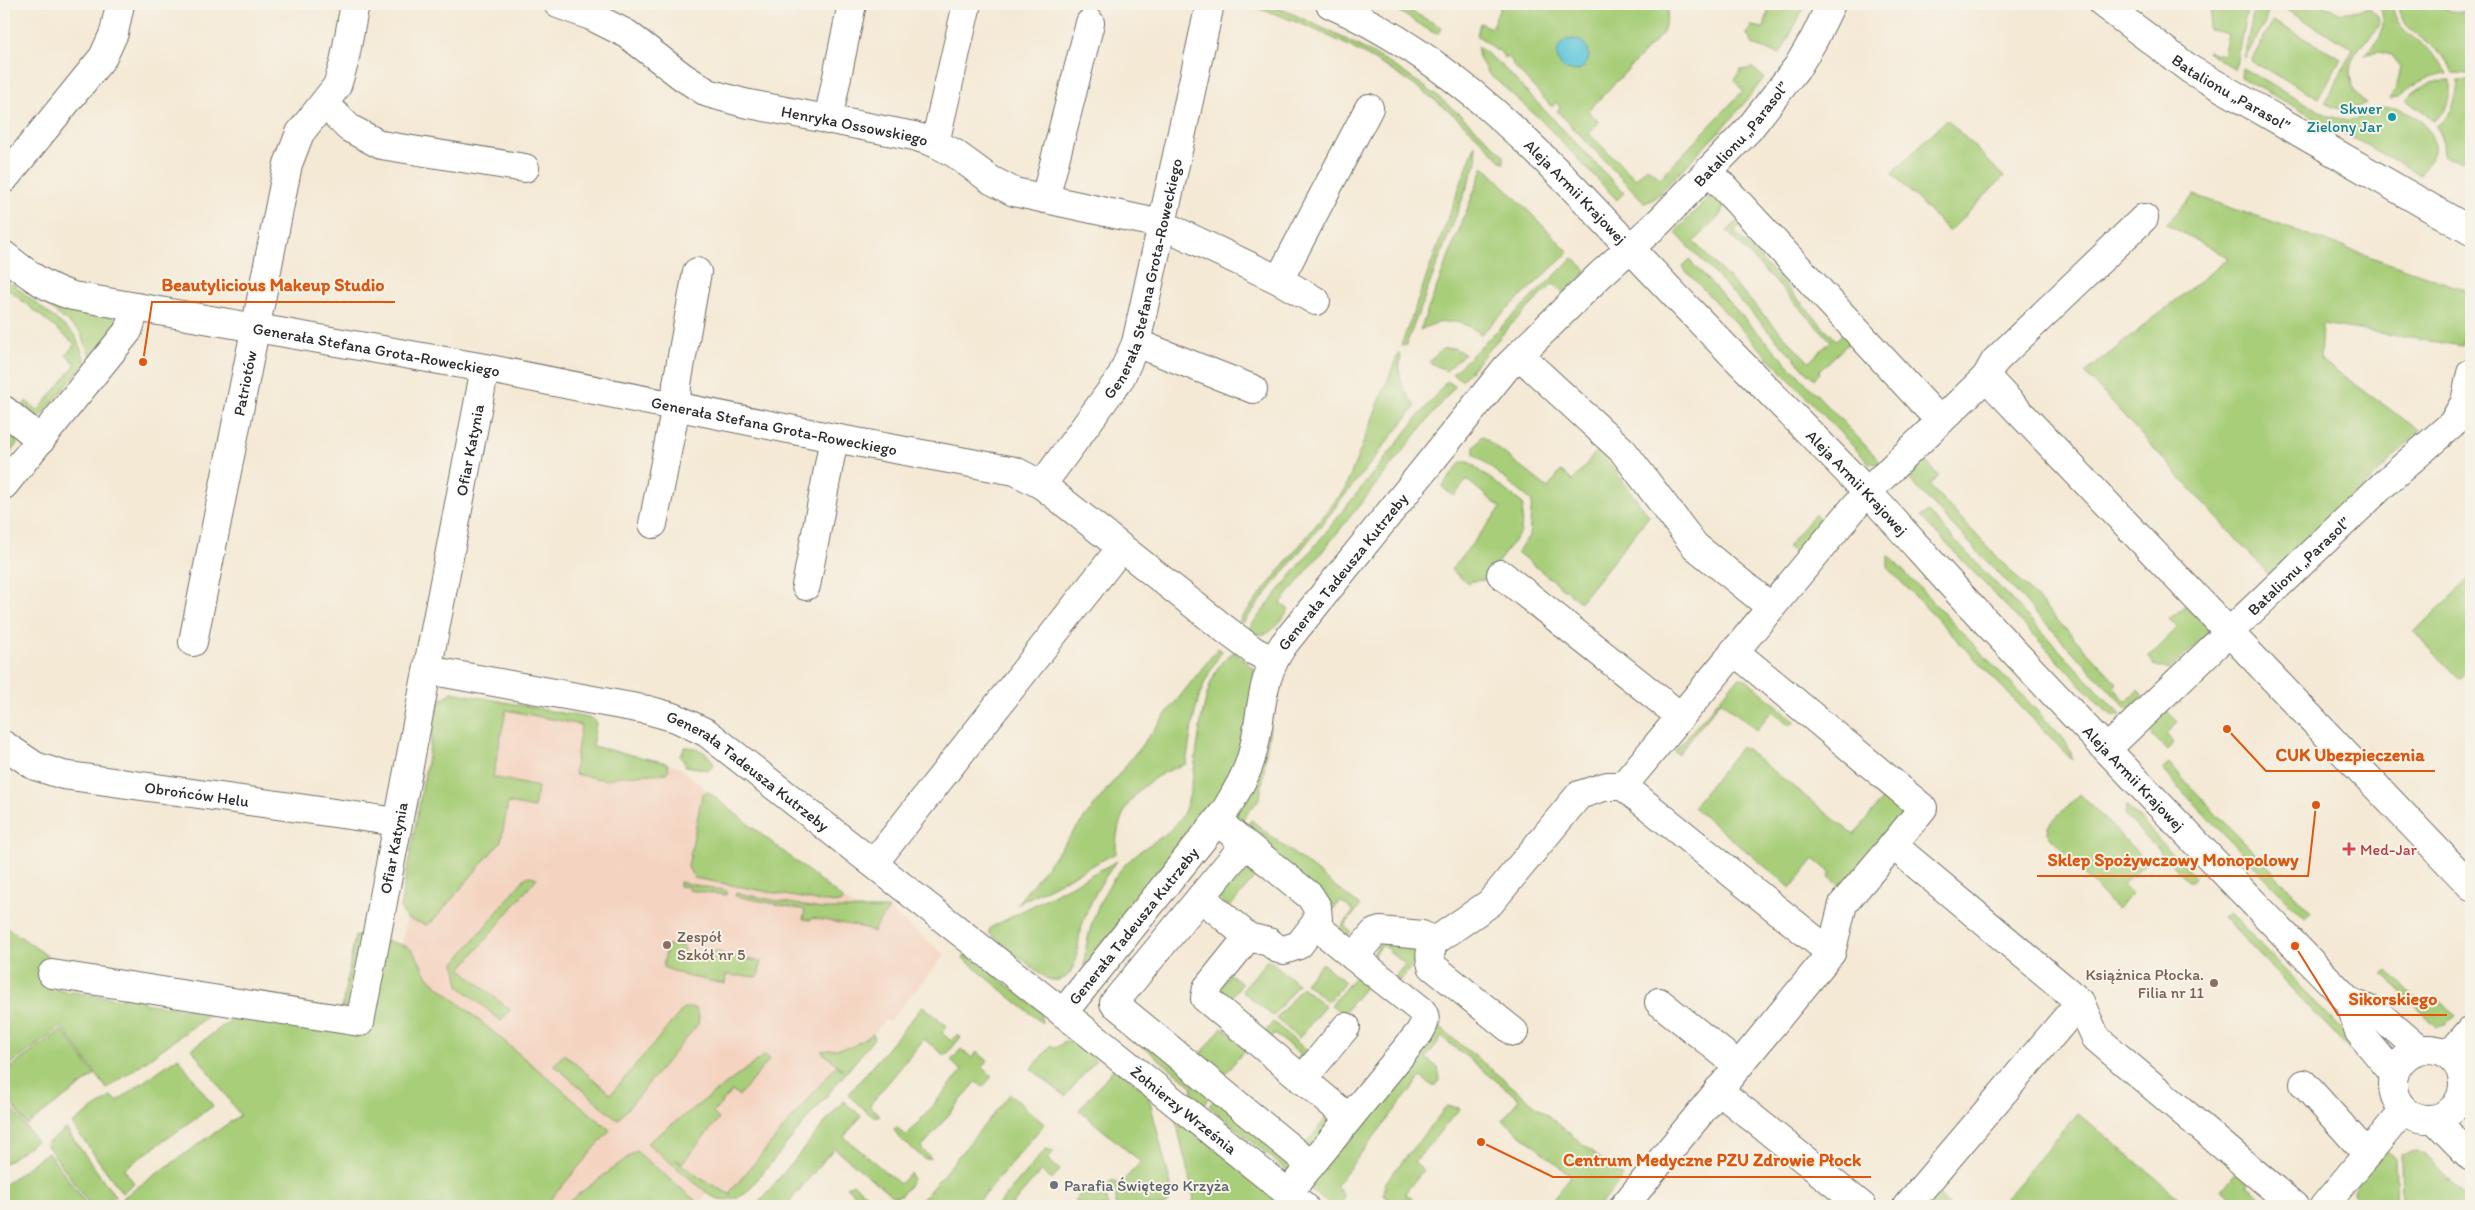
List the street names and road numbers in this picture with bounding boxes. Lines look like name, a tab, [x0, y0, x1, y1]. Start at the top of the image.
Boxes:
street label: Batalionu „Parasol”	[2168, 50, 2294, 135]
street label: Batalionu „Parasol”	[1689, 77, 1793, 191]
street label: Henryka Ossowskiego	[780, 101, 931, 150]
street label: Aleja Armii Krajowej	[1520, 135, 1630, 248]
street label: Generała Stefana Grota-Roweckiego	[1099, 157, 1186, 403]
street label: Generała Stefana Grota-Roweckiego	[251, 319, 502, 381]
street label: Patriotów	[229, 349, 261, 418]
street label: Generała Stefana Grota-Roweckiego	[649, 393, 899, 459]
street label: Ofiar Katynia	[452, 402, 488, 498]
street label: Aleja Armii Krajowej	[1802, 426, 1911, 540]
street label: Generała Tadeusza Kutrzeby	[1274, 489, 1412, 654]
street label: Batalionu „Parasol”	[2244, 513, 2354, 619]
street label: Generała Tadeusza Kutrzeby	[665, 707, 833, 836]
street label: Aleja Armii Krajowej	[2079, 722, 2188, 835]
street label: Obrońców Helu	[143, 778, 251, 811]
street label: Ofiar Katynia	[376, 800, 412, 896]
street label: Generała Tadeusza Kutrzeby	[1065, 843, 1203, 1009]
street label: Żołnierzy Września	[1127, 1062, 1241, 1159]

